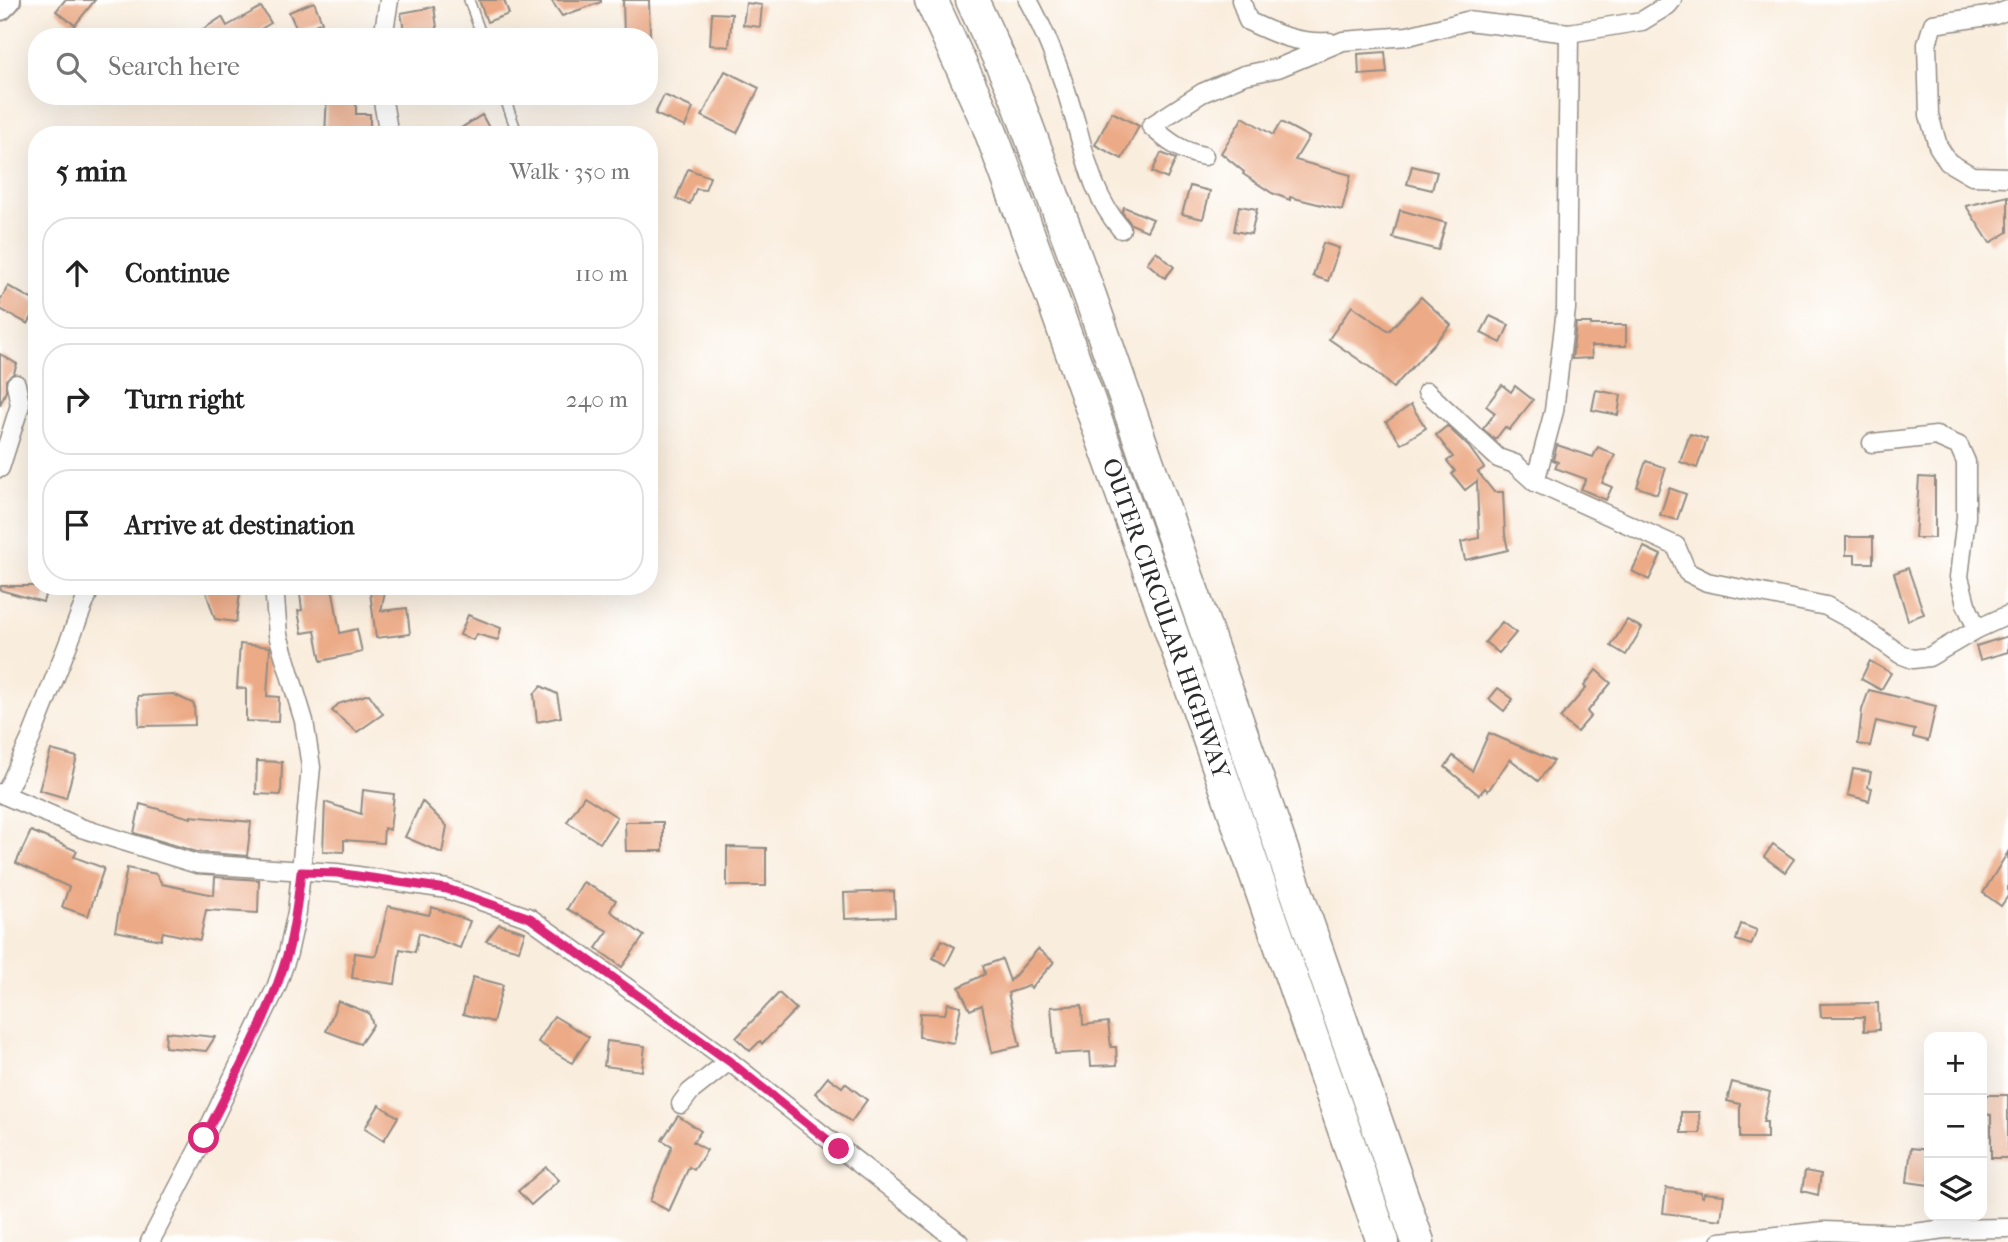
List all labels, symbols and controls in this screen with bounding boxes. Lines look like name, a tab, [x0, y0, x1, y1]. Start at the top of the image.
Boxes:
search box	[28, 28, 658, 105]
icon: search	[52, 48, 90, 86]
text: Search here	[108, 51, 240, 82]
text: 5 min	[56, 154, 127, 189]
text: Walk · 350 m	[510, 158, 630, 185]
icon: ahead	[58, 254, 96, 292]
text: Continue	[125, 258, 230, 289]
text: 110 m	[575, 260, 628, 287]
icon: right	[58, 380, 96, 418]
text: Turn right	[125, 384, 245, 415]
text: 240 m	[566, 386, 628, 413]
street label: OUTER CIRCULAR HIGHWAY	[1096, 454, 1236, 783]
icon: arrive	[58, 506, 96, 544]
text: Arrive at destination	[125, 510, 355, 541]
map controls	[1924, 1032, 1987, 1221]
button: +	[1924, 1032, 1987, 1095]
button: −	[1924, 1095, 1987, 1158]
route start	[188, 1122, 219, 1153]
route end	[823, 1133, 854, 1164]
button: layers	[1924, 1158, 1987, 1221]

